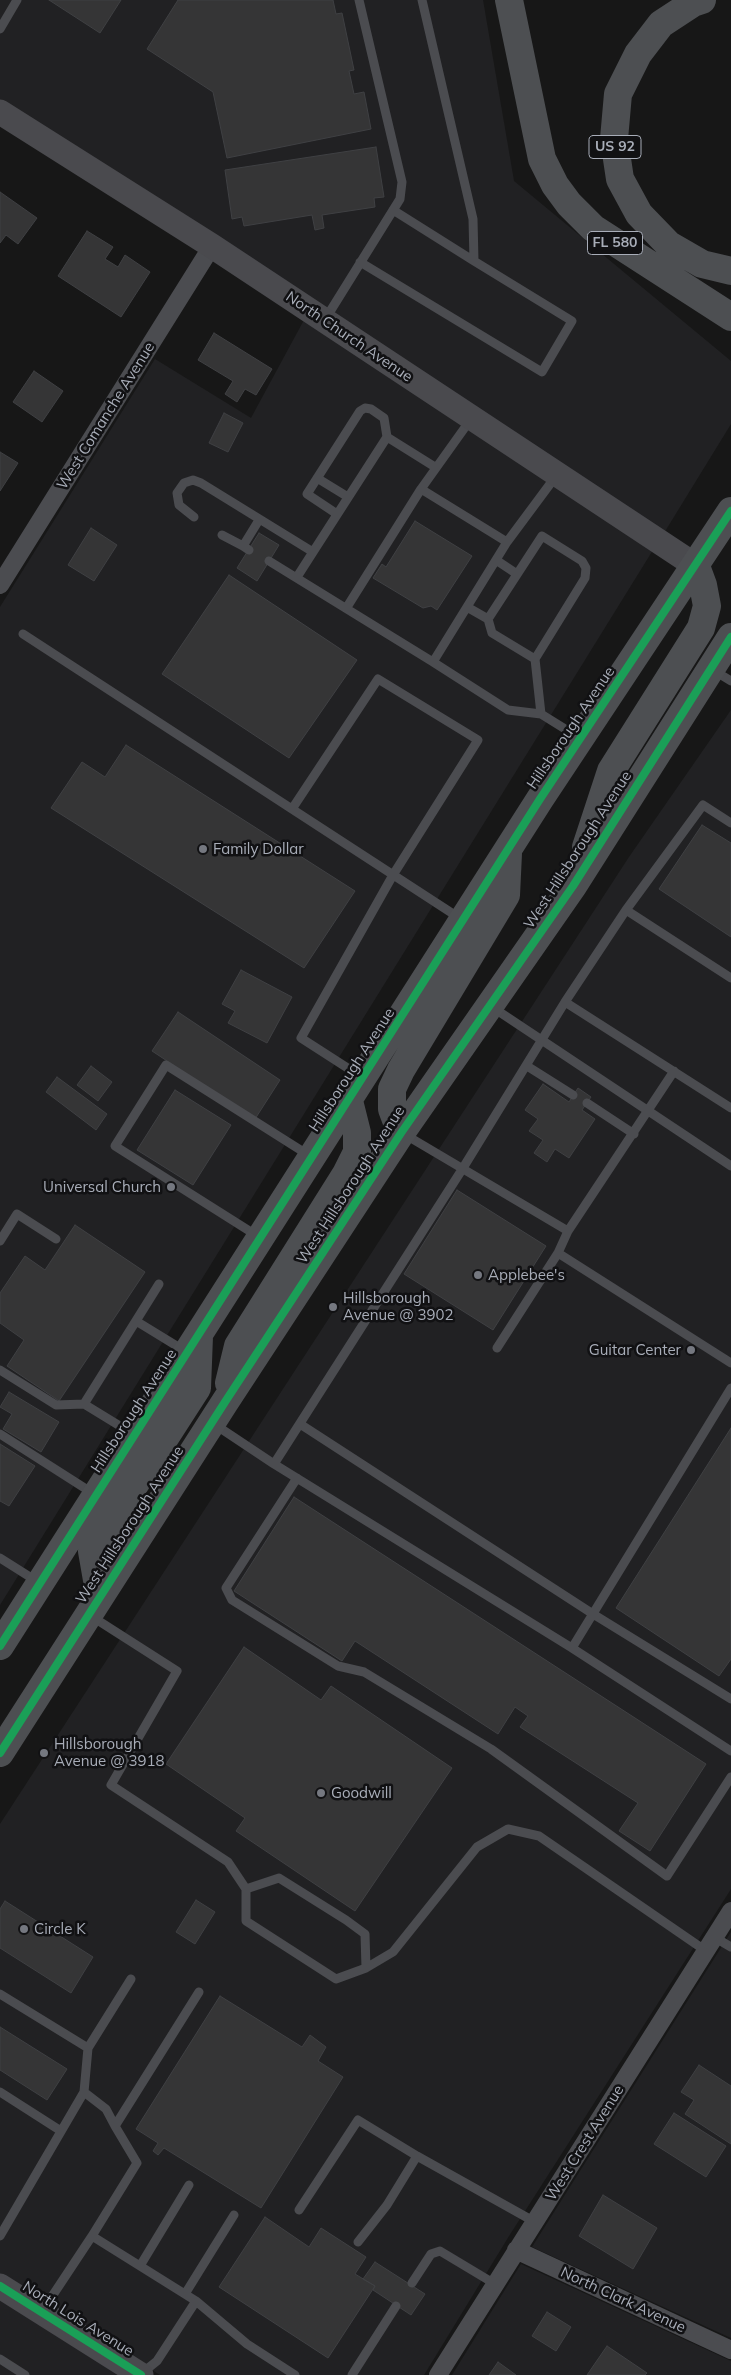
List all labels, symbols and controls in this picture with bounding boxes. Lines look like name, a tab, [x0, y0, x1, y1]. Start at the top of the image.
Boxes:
road number: US 92	[589, 136, 641, 158]
road number: FL 580	[588, 232, 642, 254]
street label: North Church Avenue	[282, 288, 416, 386]
street label: West Comanche Avenue	[53, 339, 159, 493]
street label: Hillsborough Avenue	[523, 663, 619, 793]
street label: West Hillsborough Avenue	[520, 768, 636, 932]
place label: Family Dollar	[213, 840, 304, 858]
marker: Family Dollar	[197, 843, 209, 855]
street label: Hillsborough Avenue	[305, 1005, 399, 1135]
street label: West Hillsborough Avenue	[293, 1103, 409, 1267]
place label: Universal Church	[43, 1178, 161, 1196]
marker: Universal Church	[165, 1181, 177, 1193]
place label: Applebee's	[488, 1266, 565, 1284]
marker: Applebee's	[472, 1269, 484, 1281]
place label: Hillsborough Avenue @ 3902	[343, 1289, 454, 1324]
marker: Hillsborough Avenue @ 3902	[327, 1301, 339, 1313]
place label: Guitar Center	[589, 1341, 681, 1359]
marker: Guitar Center	[685, 1344, 697, 1356]
street label: Hillsborough Avenue	[87, 1346, 181, 1476]
street label: West Hillsborough Avenue	[72, 1443, 188, 1607]
place label: Hillsborough Avenue @ 3918	[54, 1735, 165, 1770]
marker: Hillsborough Avenue @ 3918	[38, 1747, 50, 1759]
place label: Goodwill	[331, 1784, 392, 1802]
marker: Goodwill	[315, 1787, 327, 1799]
place label: Circle K	[34, 1920, 86, 1938]
marker: Circle K	[18, 1923, 30, 1935]
street label: West Crest Avenue	[542, 2082, 628, 2204]
street label: North Clark Avenue	[558, 2263, 688, 2337]
street label: North Lois Avenue	[19, 2278, 137, 2360]

